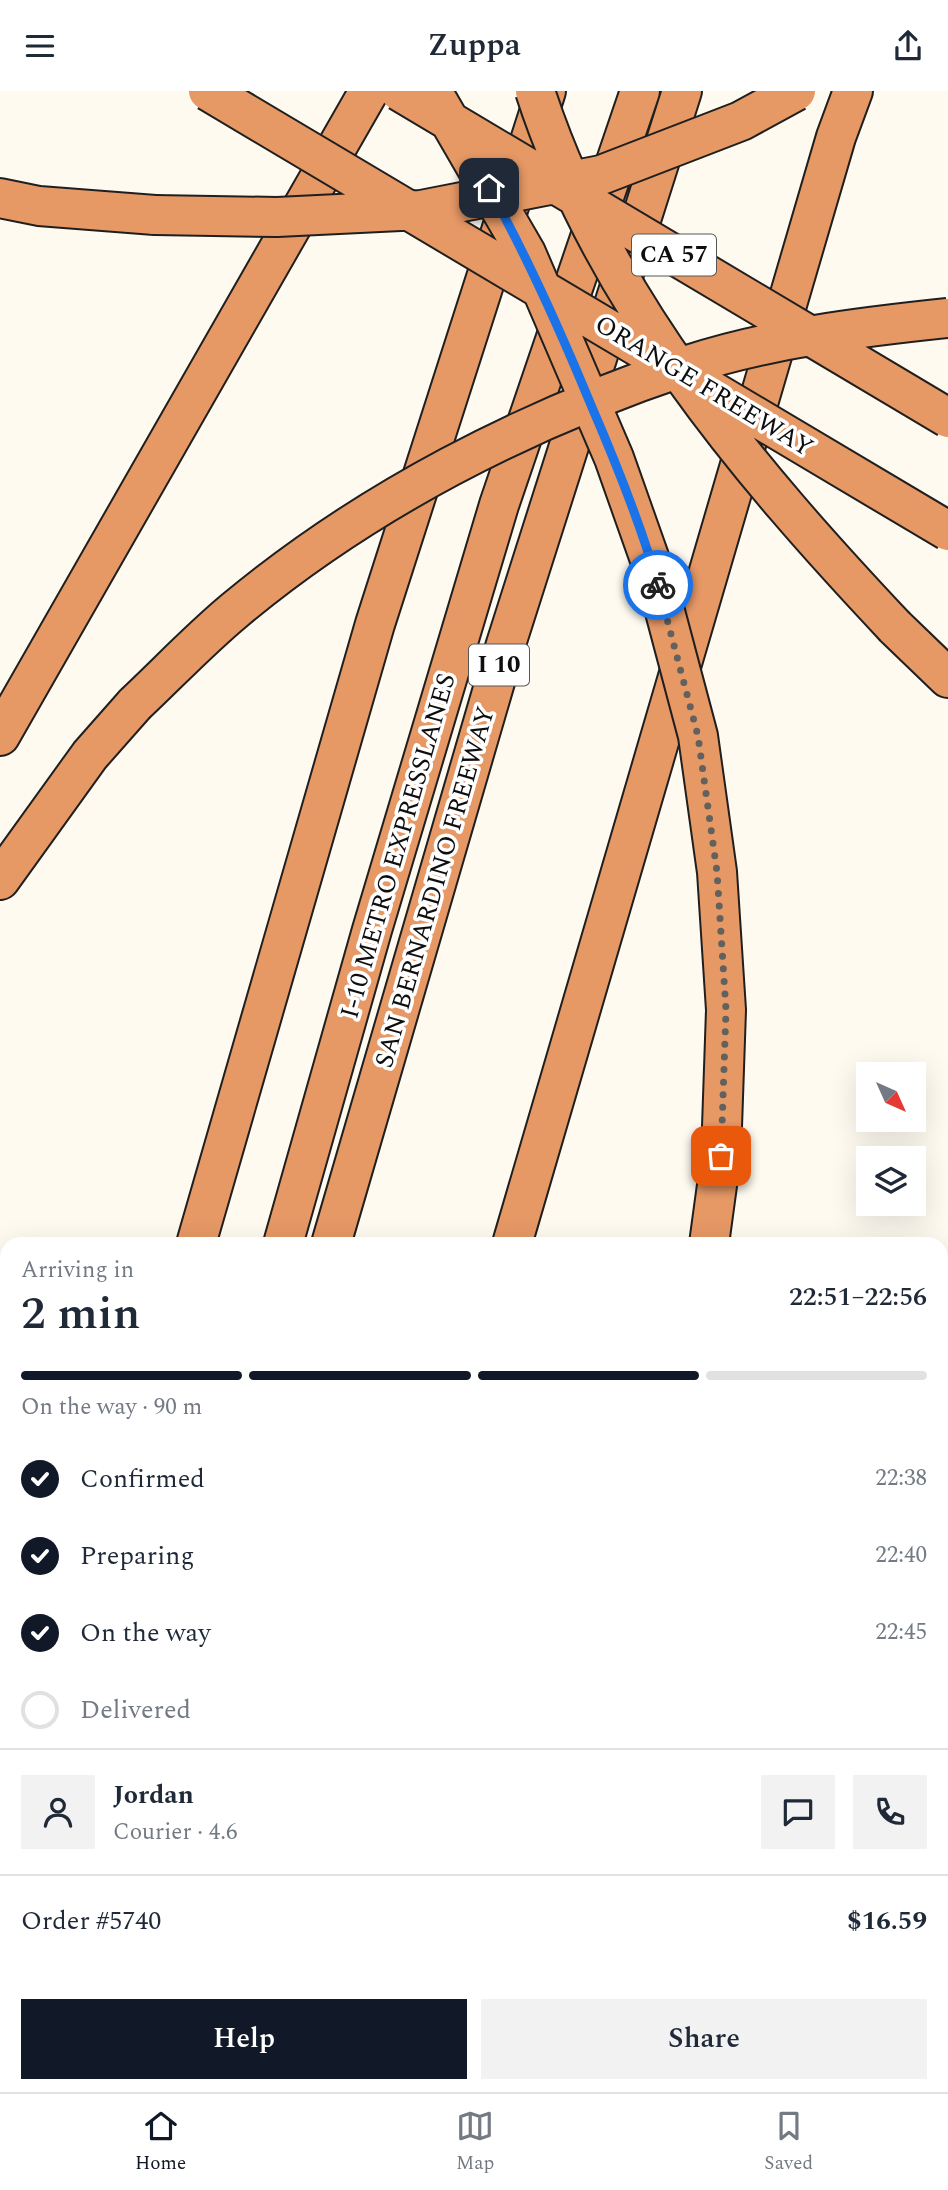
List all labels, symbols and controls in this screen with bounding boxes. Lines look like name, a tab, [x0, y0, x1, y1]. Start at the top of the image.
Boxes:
text: Zuppa	[427, 21, 521, 70]
icon: menu	[21, 27, 59, 65]
icon: share	[889, 27, 927, 65]
pin	[459, 158, 519, 218]
icon: home	[470, 169, 508, 207]
road number: CA 57	[632, 235, 716, 275]
street label: ORANGE FREEWAY	[587, 305, 821, 467]
courier	[623, 550, 693, 620]
icon: bike	[639, 566, 677, 604]
road number: I 10	[469, 645, 529, 685]
street label: I-10 METRO EXPRESSLANES	[329, 669, 467, 1023]
street label: SAN BERNARDINO FREEWAY	[364, 702, 506, 1072]
north arrow	[856, 1062, 926, 1132]
map controls	[856, 1062, 926, 1216]
pin	[691, 1126, 751, 1186]
icon: bag	[702, 1137, 740, 1175]
button: layers	[856, 1146, 926, 1216]
text: Arriving in	[21, 1253, 134, 1288]
text: 22:51–22:56	[789, 1277, 927, 1317]
text: 2 min	[21, 1279, 140, 1349]
text: On the way · 90 m	[21, 1390, 202, 1425]
text: Confirmed	[80, 1459, 205, 1499]
icon: check	[21, 1460, 59, 1498]
text: 22:38	[875, 1461, 927, 1496]
text: Preparing	[80, 1536, 194, 1576]
icon: check	[21, 1537, 59, 1575]
text: 22:40	[875, 1538, 927, 1573]
text: On the way	[80, 1613, 211, 1653]
icon: check	[21, 1614, 59, 1652]
text: 22:45	[875, 1615, 927, 1650]
text: Delivered	[80, 1690, 191, 1730]
button: person	[21, 1775, 95, 1849]
text: Jordan	[113, 1775, 194, 1815]
button: chat	[761, 1775, 835, 1849]
button: phone	[853, 1775, 927, 1849]
text: Courier · 4.6	[113, 1815, 238, 1850]
text: Order #5740	[21, 1901, 161, 1941]
text: $16.59	[847, 1901, 927, 1941]
button: Help	[21, 1999, 467, 2079]
button: Share	[481, 1999, 927, 2079]
tab: Home	[135, 2107, 186, 2178]
tab: Map	[456, 2107, 494, 2178]
tab: Saved	[764, 2107, 813, 2178]

